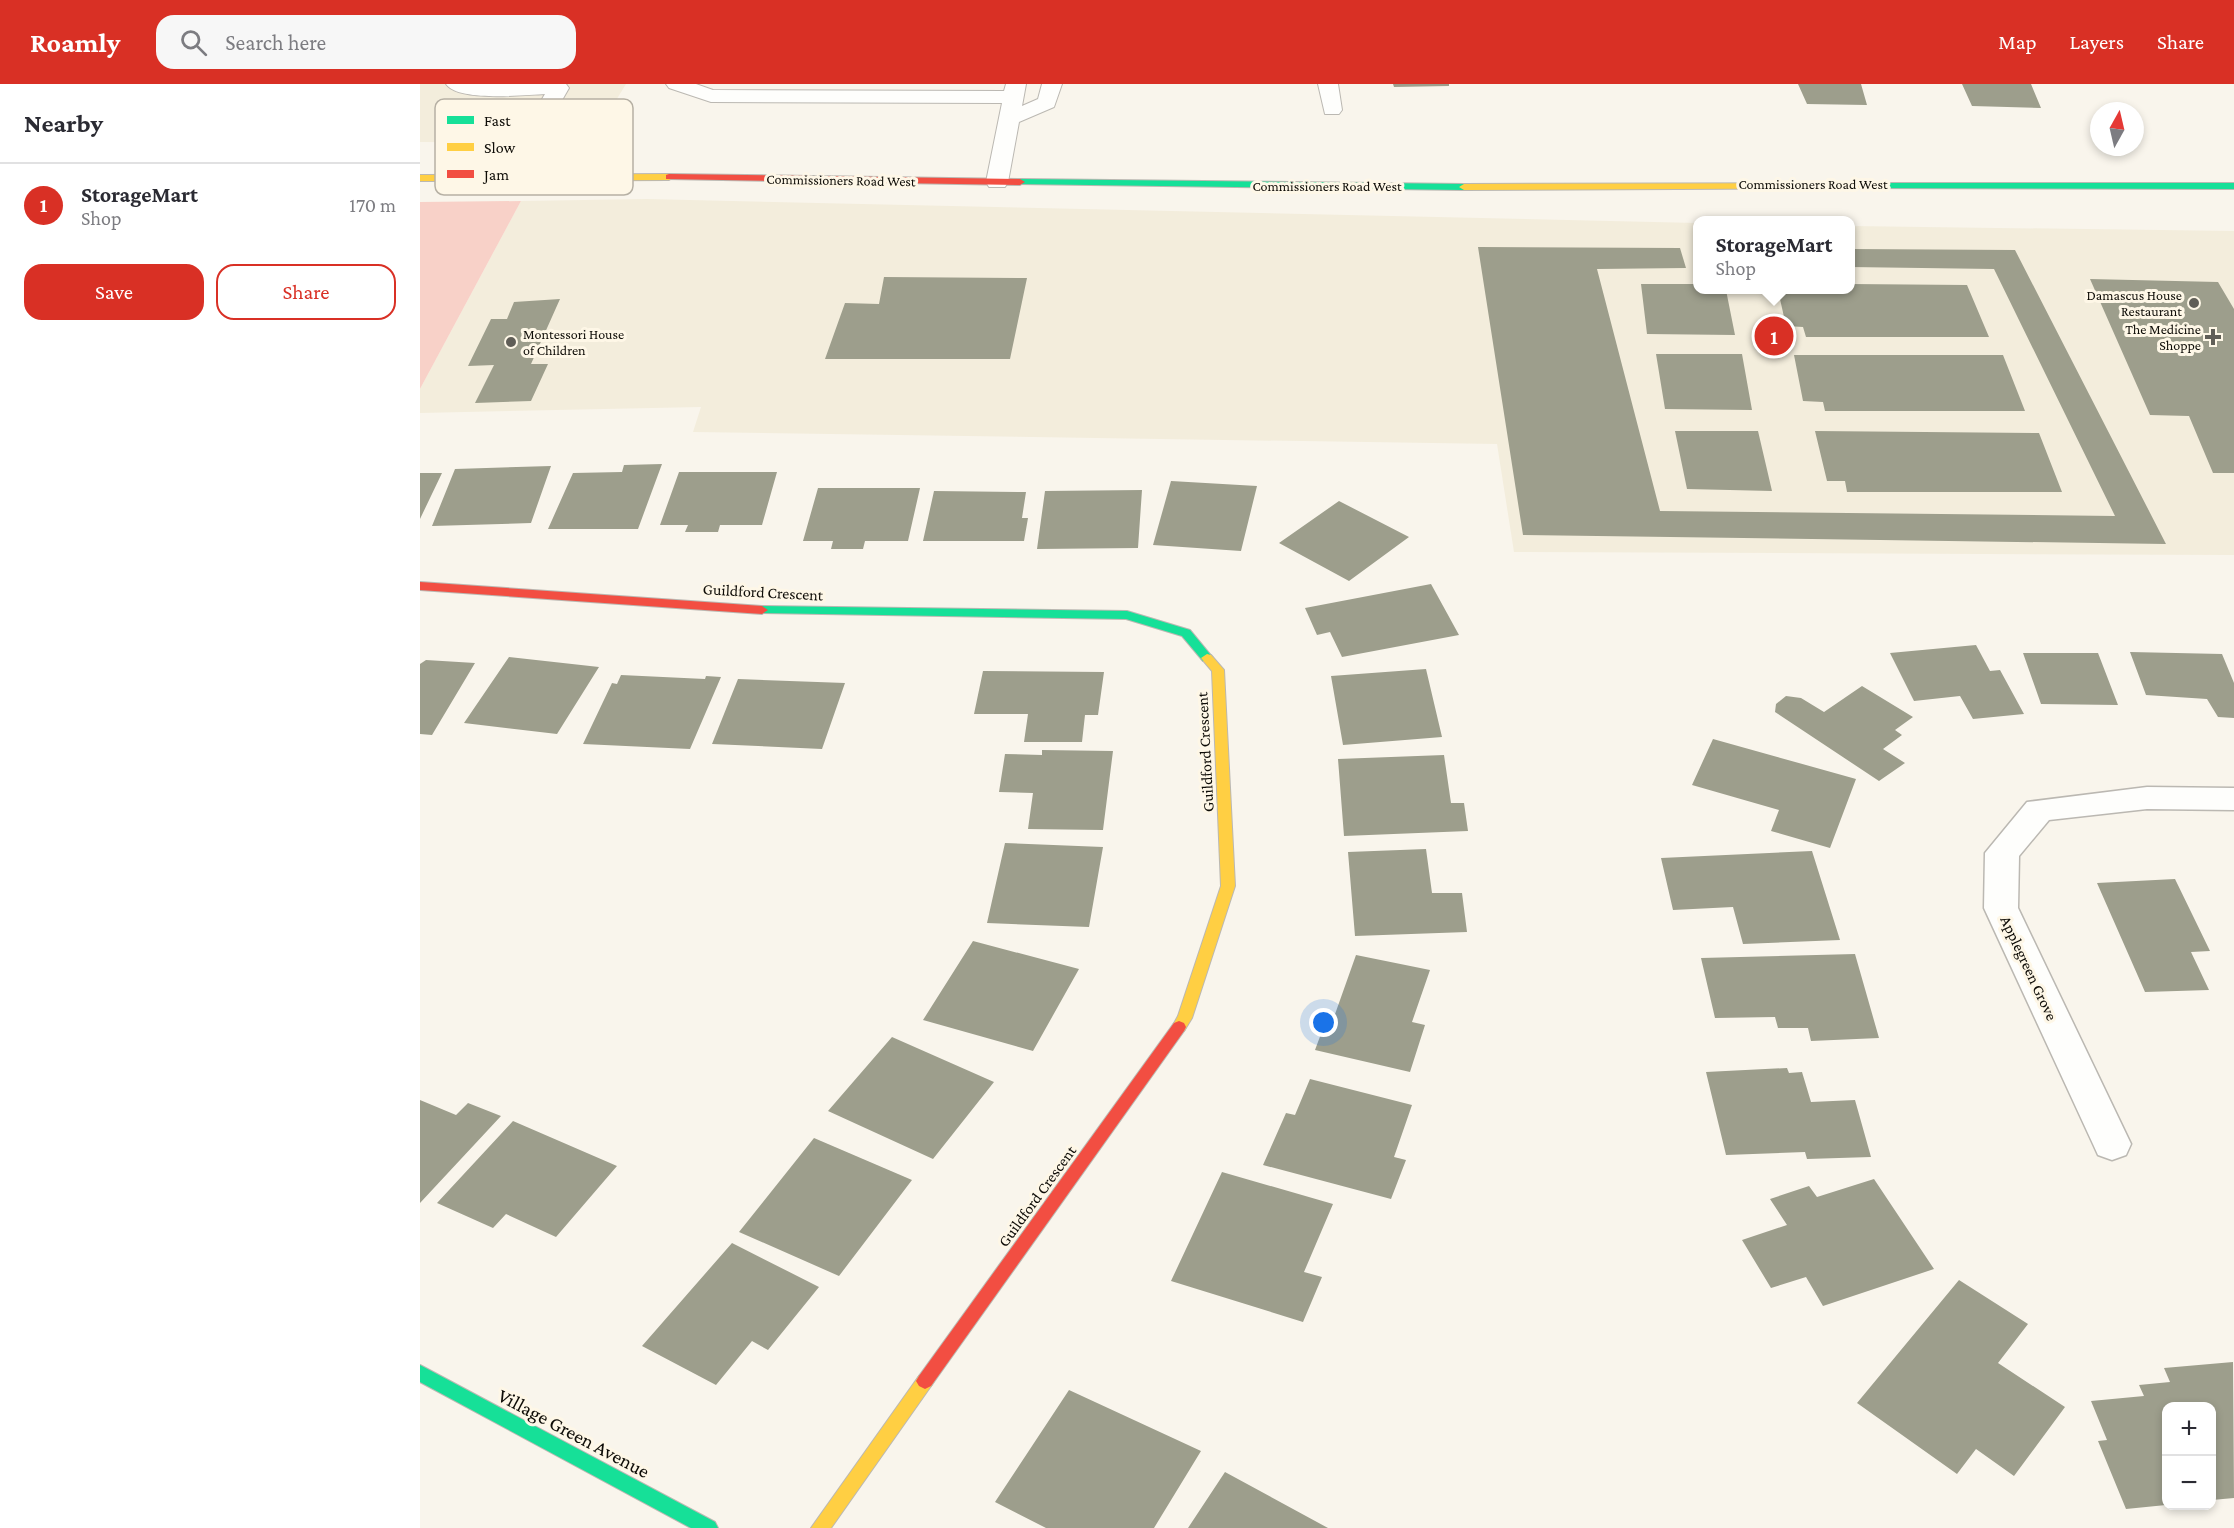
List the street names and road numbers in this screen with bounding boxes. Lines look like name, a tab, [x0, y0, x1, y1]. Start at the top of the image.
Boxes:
street label: Commissioners Road West	[766, 171, 916, 189]
street label: Commissioners Road West	[1738, 176, 1888, 192]
street label: Commissioners Road West	[1252, 178, 1402, 194]
street label: Guildford Crescent	[702, 580, 824, 604]
street label: Guildford Crescent	[1193, 691, 1217, 813]
street label: Applegreen Grove	[1996, 913, 2061, 1023]
street label: Guildford Crescent	[995, 1142, 1080, 1250]
street label: Village Green Avenue	[494, 1384, 654, 1483]

